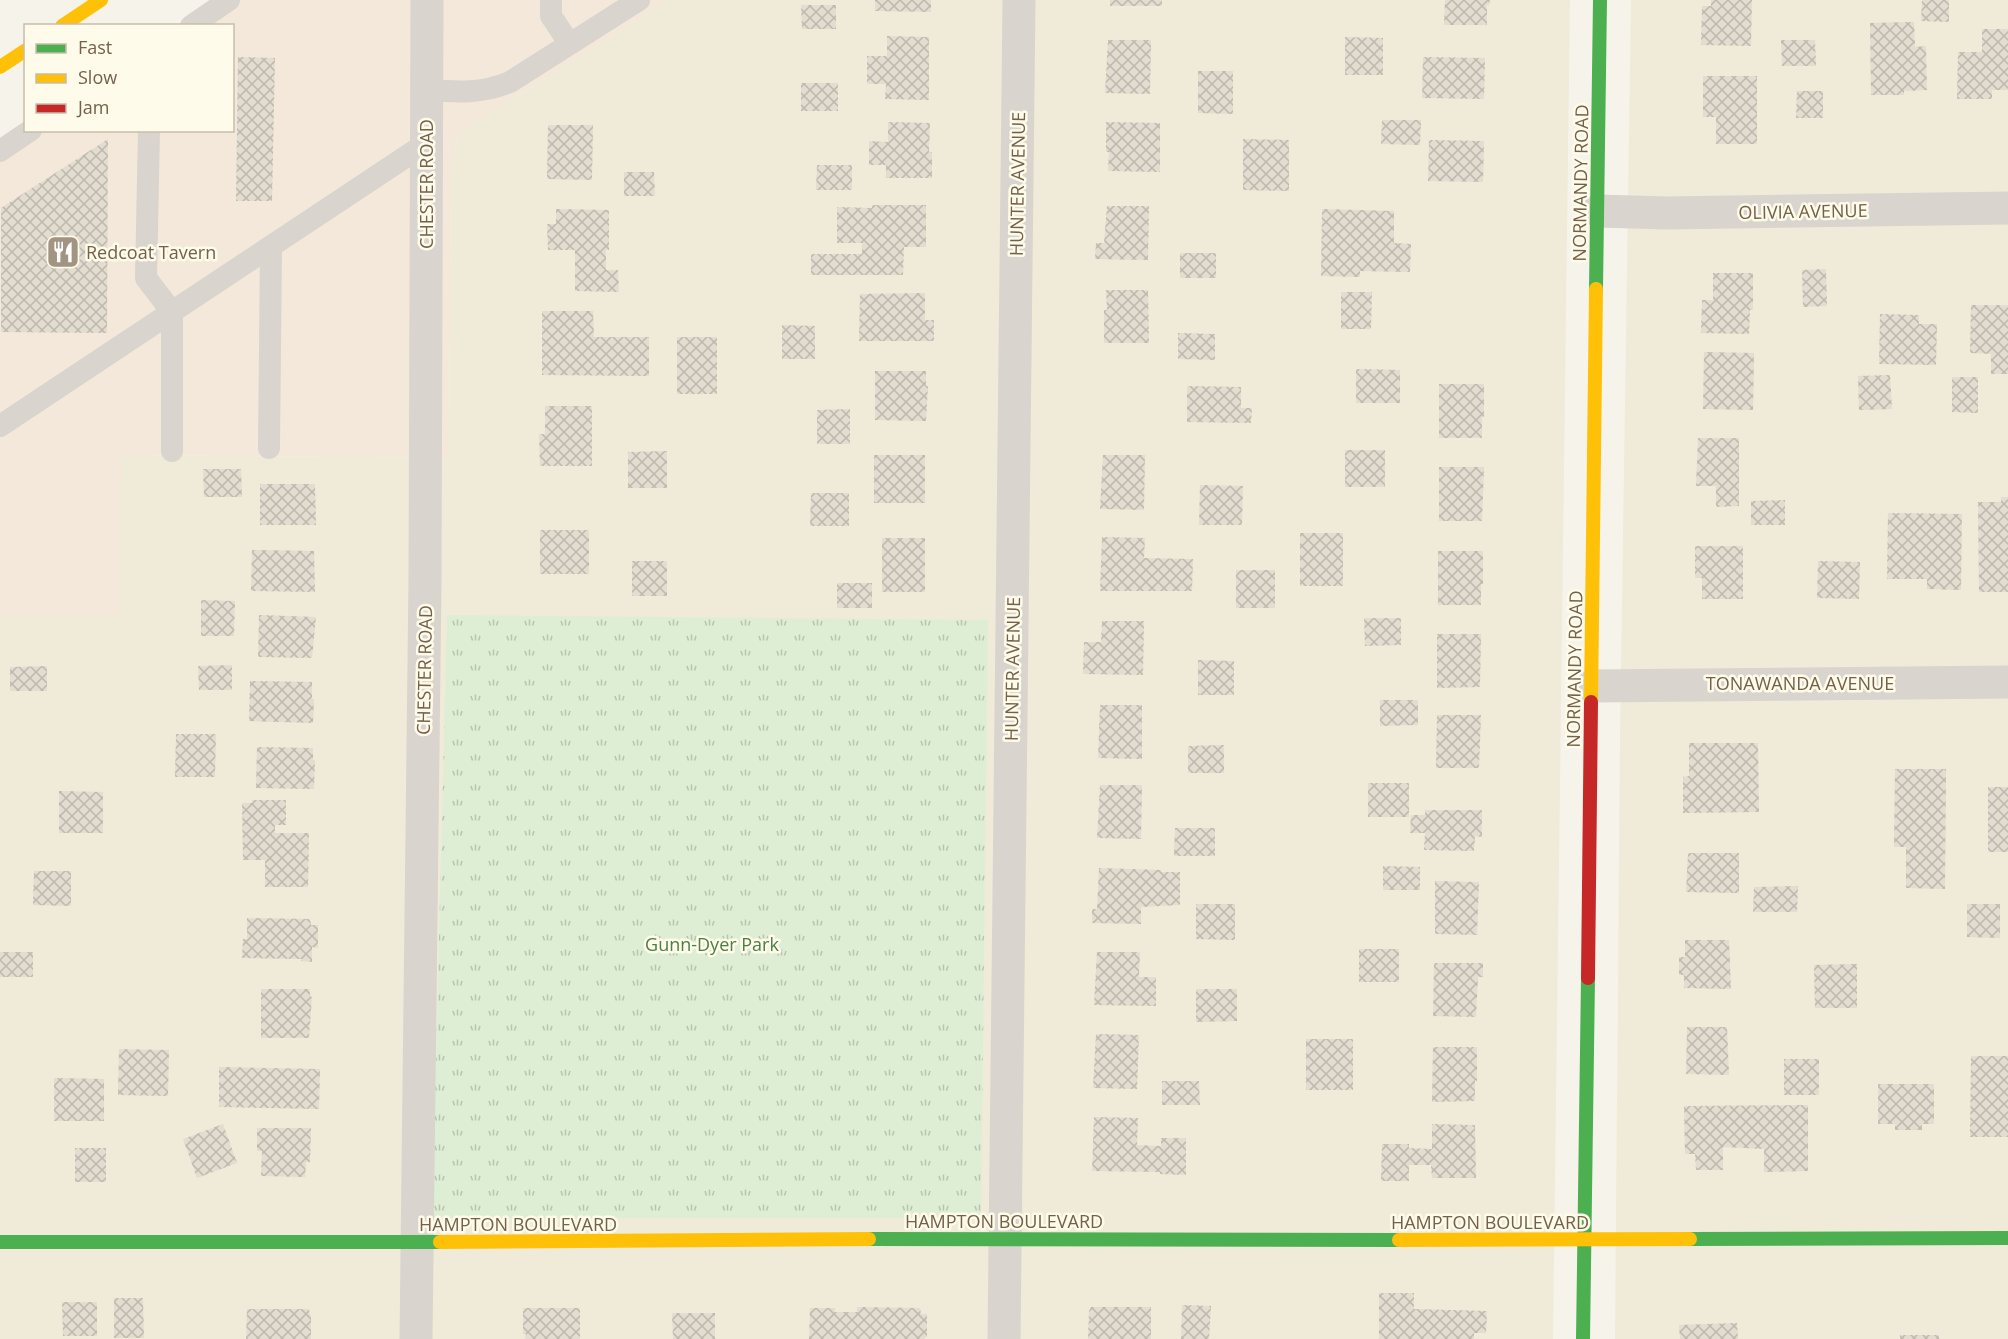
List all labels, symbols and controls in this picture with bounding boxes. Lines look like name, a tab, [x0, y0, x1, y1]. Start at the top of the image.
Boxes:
legend	[24, 24, 234, 132]
text: Fast	[78, 35, 112, 59]
text: Slow	[78, 65, 117, 89]
text: Jam	[76, 95, 110, 119]
street label: NORMANDY ROAD	[1567, 104, 1593, 262]
street label: HUNTER AVENUE	[1004, 112, 1030, 256]
street label: CHESTER ROAD	[414, 119, 438, 249]
street label: OLIVIA AVENUE	[1738, 198, 1868, 224]
restaurant icon: Redcoat Tavern	[45, 234, 81, 270]
place label: Redcoat Tavern	[86, 240, 216, 264]
street label: NORMANDY ROAD	[1561, 590, 1587, 748]
street label: HUNTER AVENUE	[999, 597, 1025, 741]
street label: CHESTER ROAD	[411, 605, 437, 735]
street label: TONAWANDA AVENUE	[1706, 671, 1894, 695]
park label: Gunn-Dyer Park	[645, 932, 779, 956]
street label: HAMPTON BOULEVARD	[905, 1209, 1103, 1233]
street label: HAMPTON BOULEVARD	[1391, 1210, 1589, 1234]
street label: HAMPTON BOULEVARD	[419, 1212, 617, 1236]

